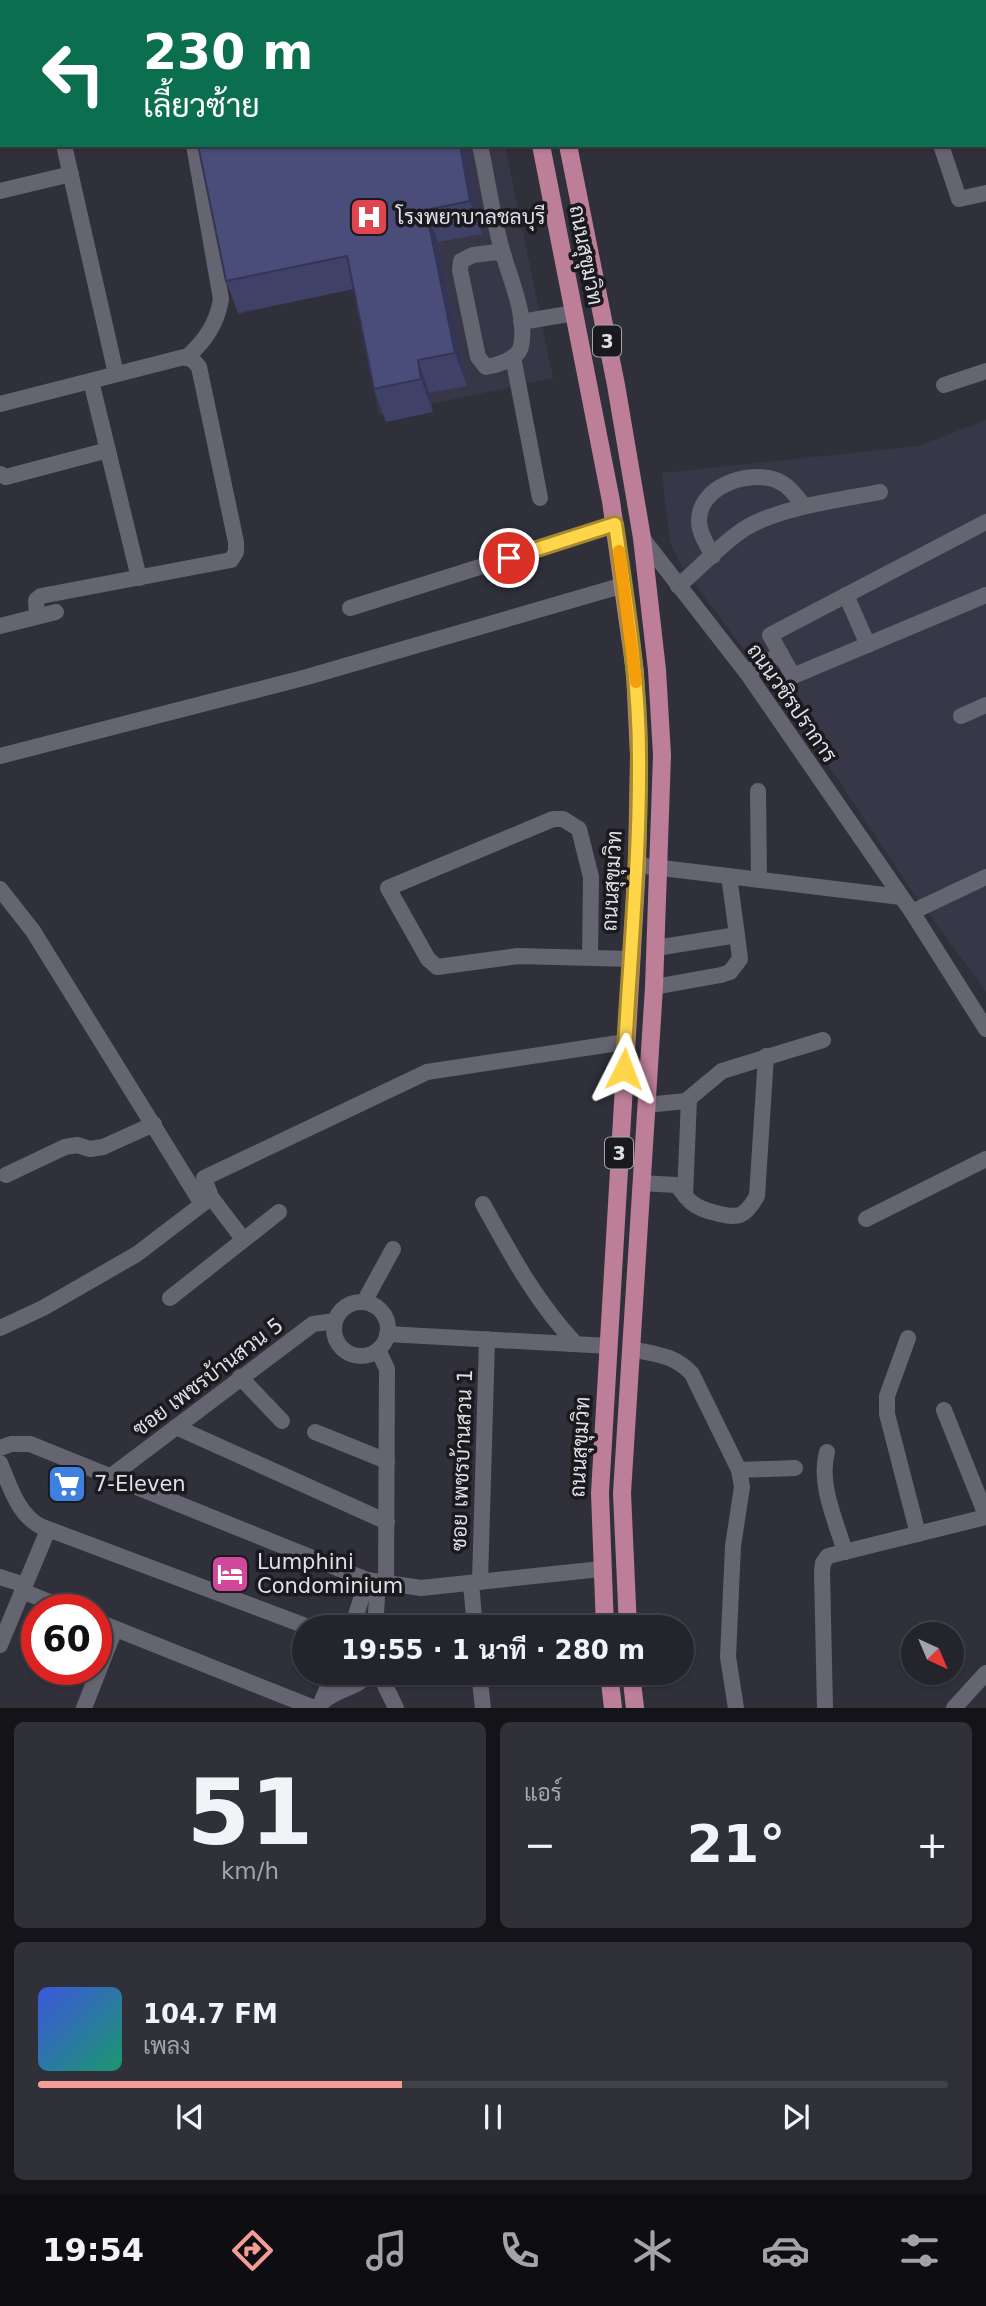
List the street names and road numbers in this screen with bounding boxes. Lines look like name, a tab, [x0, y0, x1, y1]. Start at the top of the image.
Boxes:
street label: ถนนสุขุมวิท	[563, 203, 607, 307]
road number: 3	[593, 326, 621, 356]
street label: ถนนวชิรปราการ	[742, 639, 842, 767]
street label: ถนนสุขุมวิท	[597, 830, 629, 932]
road number: 3	[605, 1138, 633, 1168]
street label: ซอย เพชรบ้านสวน 5	[128, 1313, 288, 1441]
street label: ซอย เพชรบ้านสวน 1	[447, 1369, 477, 1551]
street label: ถนนสุขุมวิท	[565, 1396, 597, 1498]

